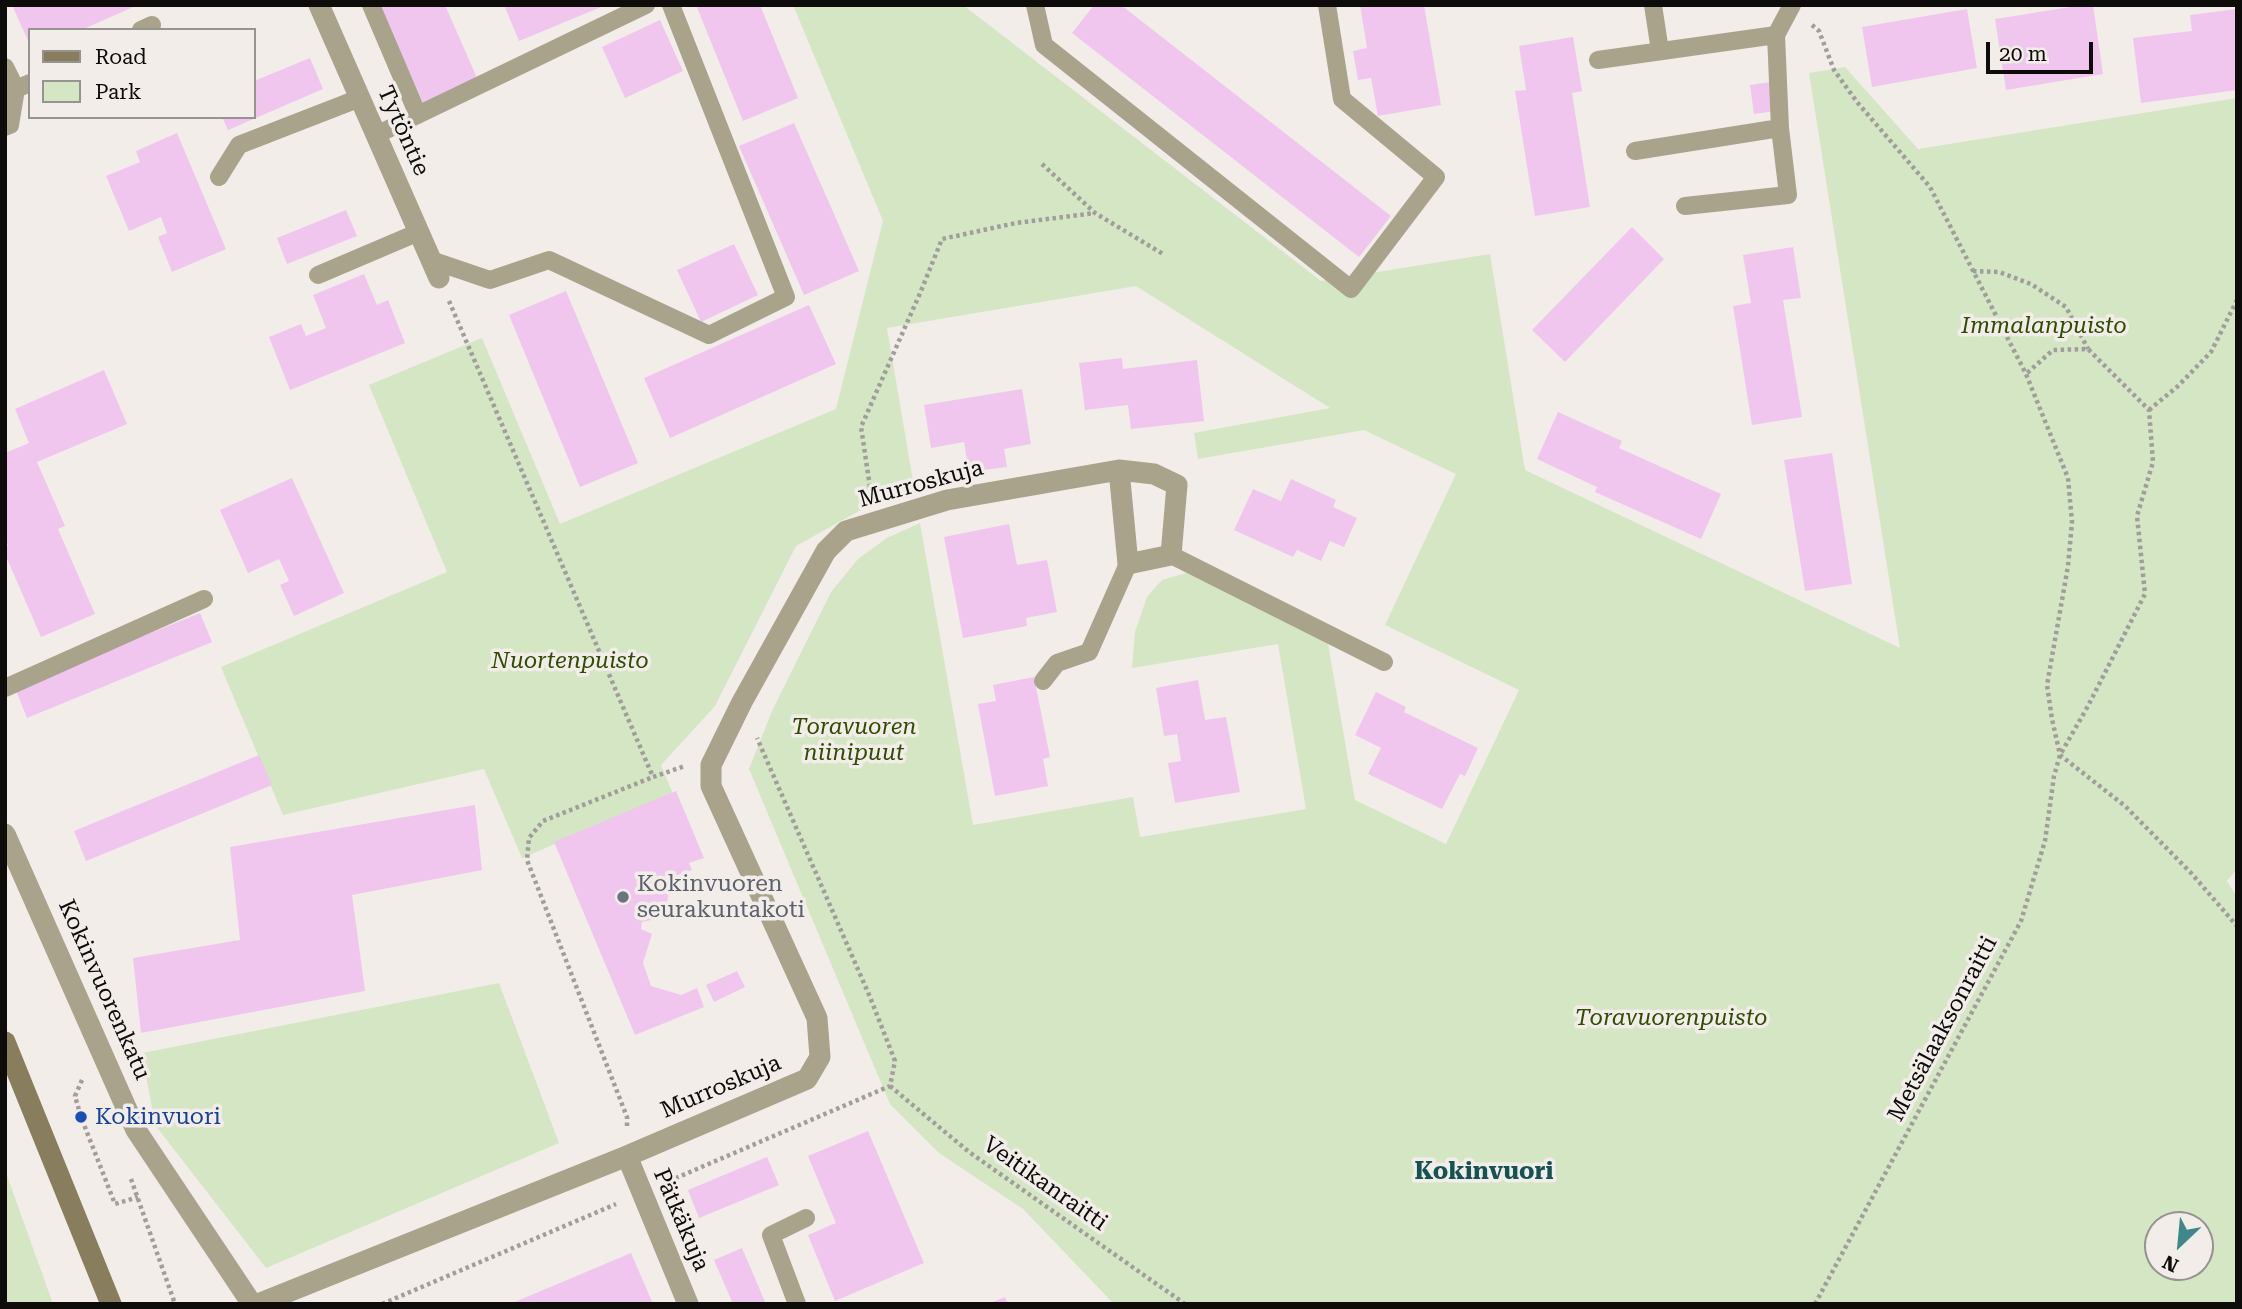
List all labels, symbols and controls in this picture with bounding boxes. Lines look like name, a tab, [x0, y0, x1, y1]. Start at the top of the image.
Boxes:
legend	[28, 28, 256, 119]
scale bar	[1990, 28, 2097, 72]
text: 20 m	[1999, 42, 2047, 66]
text: Road	[95, 45, 147, 69]
text: Park	[95, 80, 141, 104]
street label: Tytöntie	[371, 82, 435, 180]
park label: Immalanpuisto	[1961, 312, 2127, 340]
street label: Murroskuja	[856, 454, 986, 514]
park label: Nuortenpuisto	[491, 647, 649, 675]
park label: Toravuoren niinipuut	[791, 713, 917, 767]
place label: Kokinvuoren seurakuntakoti	[637, 870, 805, 924]
marker: Kokinvuoren seurakuntakoti	[615, 889, 631, 905]
street label: Kokinvuorenkatu	[52, 896, 156, 1084]
street label: Metsälaaksonraitti	[1882, 932, 2004, 1126]
park label: Toravuorenpuisto	[1575, 1004, 1767, 1032]
street label: Murroskuja	[657, 1049, 785, 1125]
place label: Kokinvuori	[95, 1103, 221, 1131]
marker: Kokinvuori	[73, 1109, 89, 1125]
street label: Veitikanraitti	[977, 1131, 1113, 1237]
district label: Kokinvuori	[1415, 1158, 1553, 1186]
street label: Pätkäkuja	[647, 1164, 715, 1276]
north arrow	[2144, 1211, 2214, 1281]
text: N	[2159, 1250, 2182, 1277]

